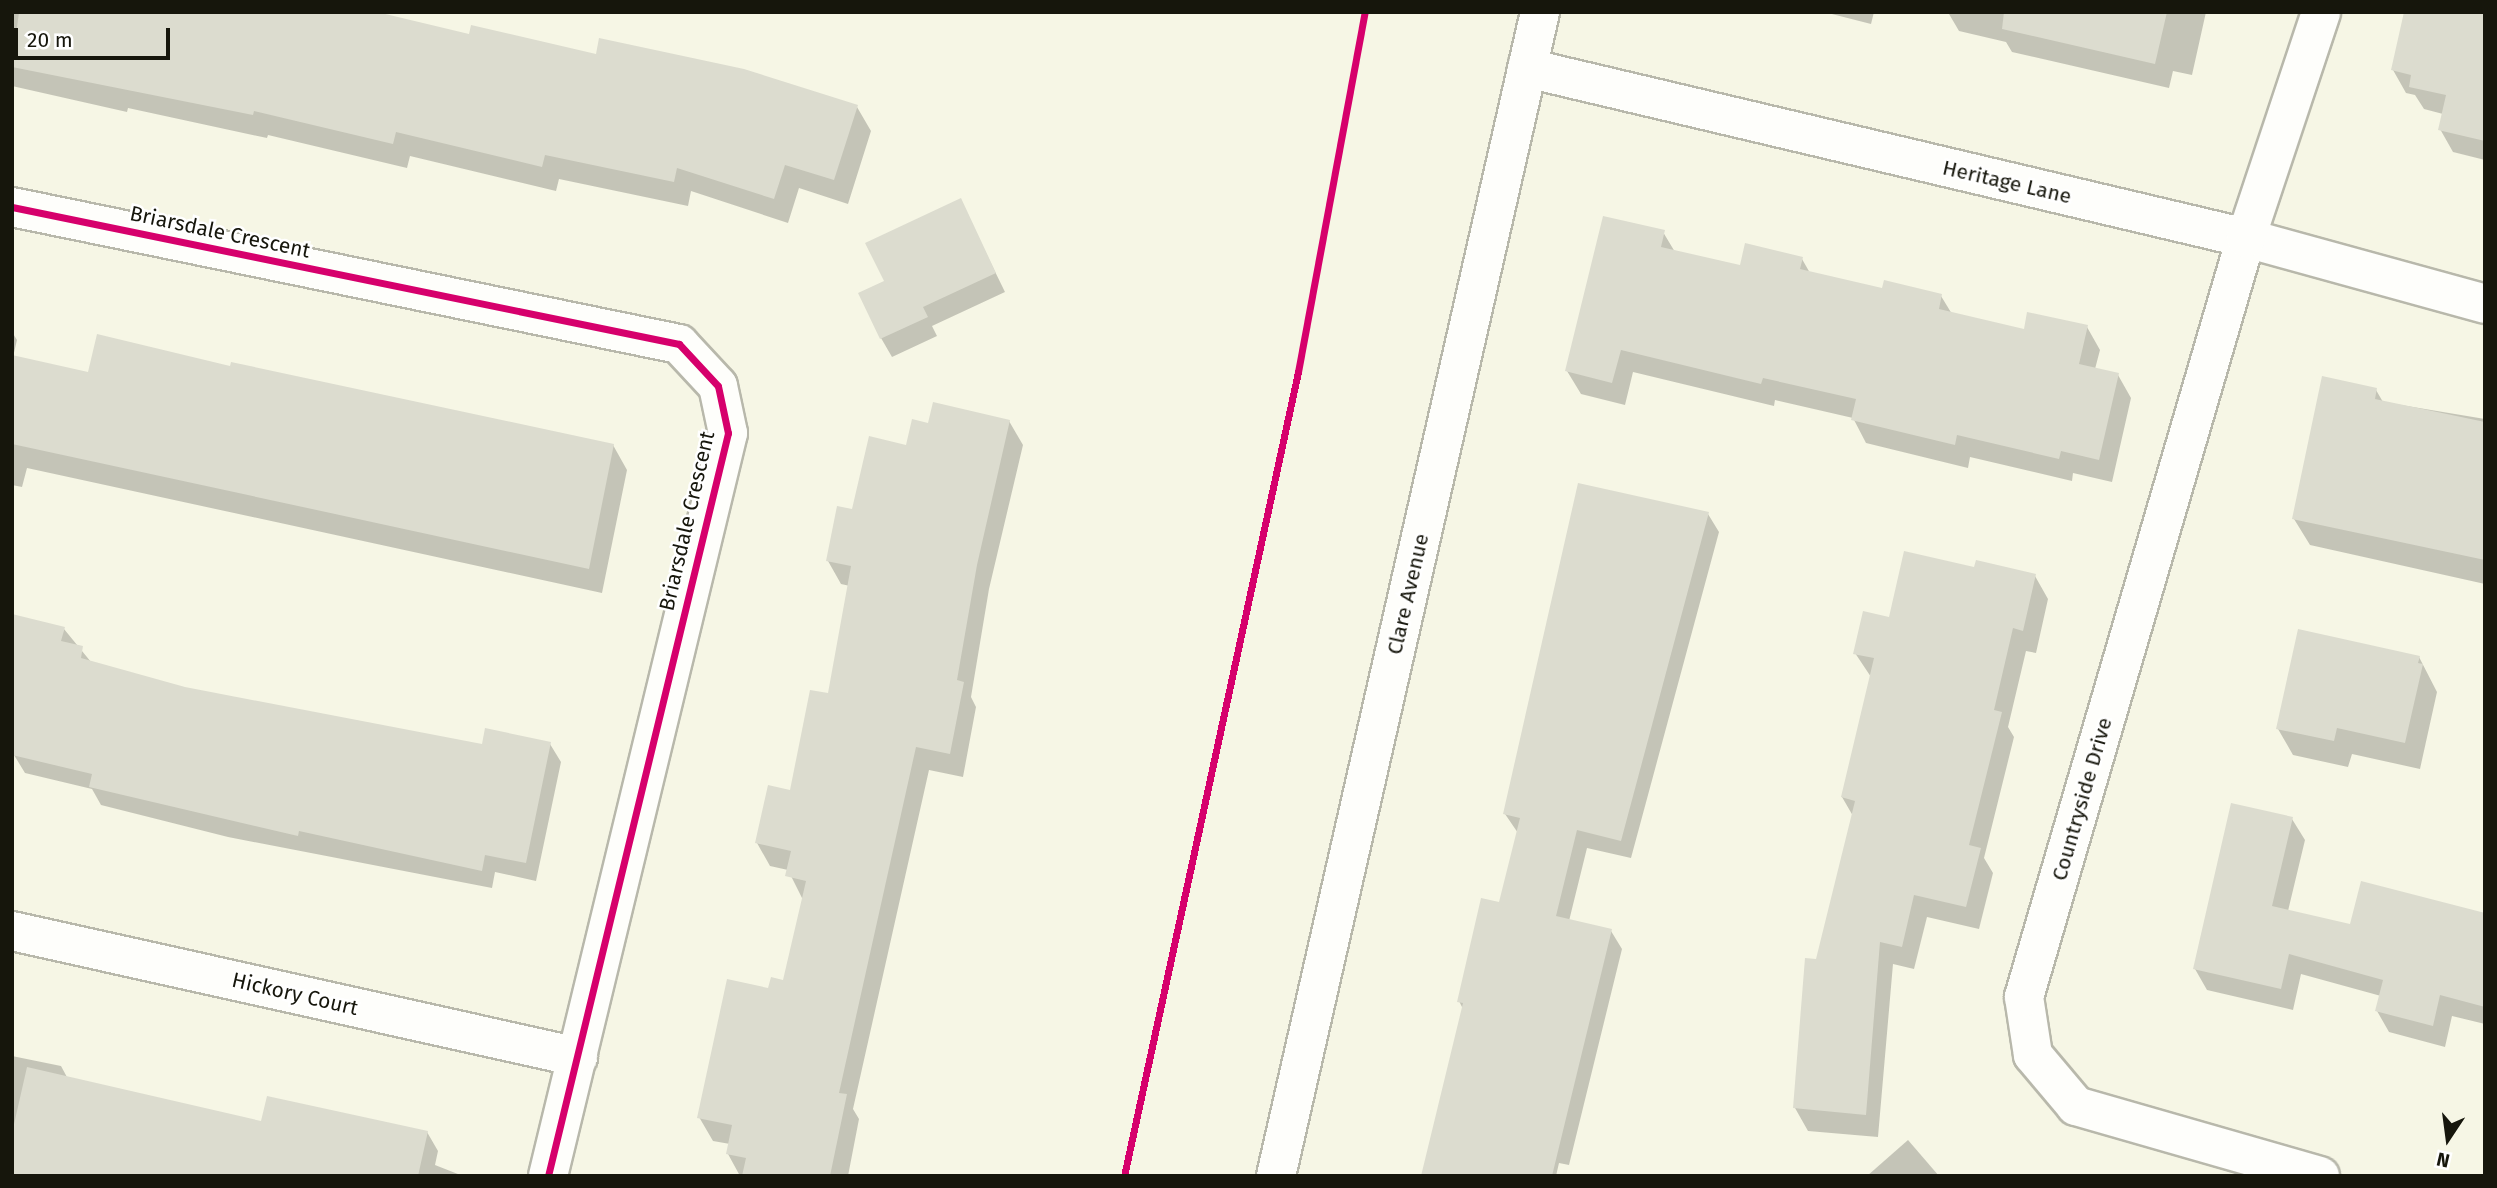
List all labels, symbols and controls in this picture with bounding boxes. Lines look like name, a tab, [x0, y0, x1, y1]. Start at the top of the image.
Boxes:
scale bar	[18, 14, 173, 58]
text: 20 m	[27, 27, 73, 53]
street label: Heritage Lane	[1940, 155, 2074, 209]
street label: Briarsdale Crescent	[128, 201, 312, 263]
street label: Briarsdale Crescent	[654, 429, 720, 613]
street label: Clare Avenue	[1382, 531, 1434, 657]
street label: Countryside Drive	[2047, 715, 2117, 883]
street label: Hickory Court	[230, 967, 360, 1021]
north arrow	[2413, 1104, 2483, 1174]
text: N	[2434, 1147, 2452, 1173]

